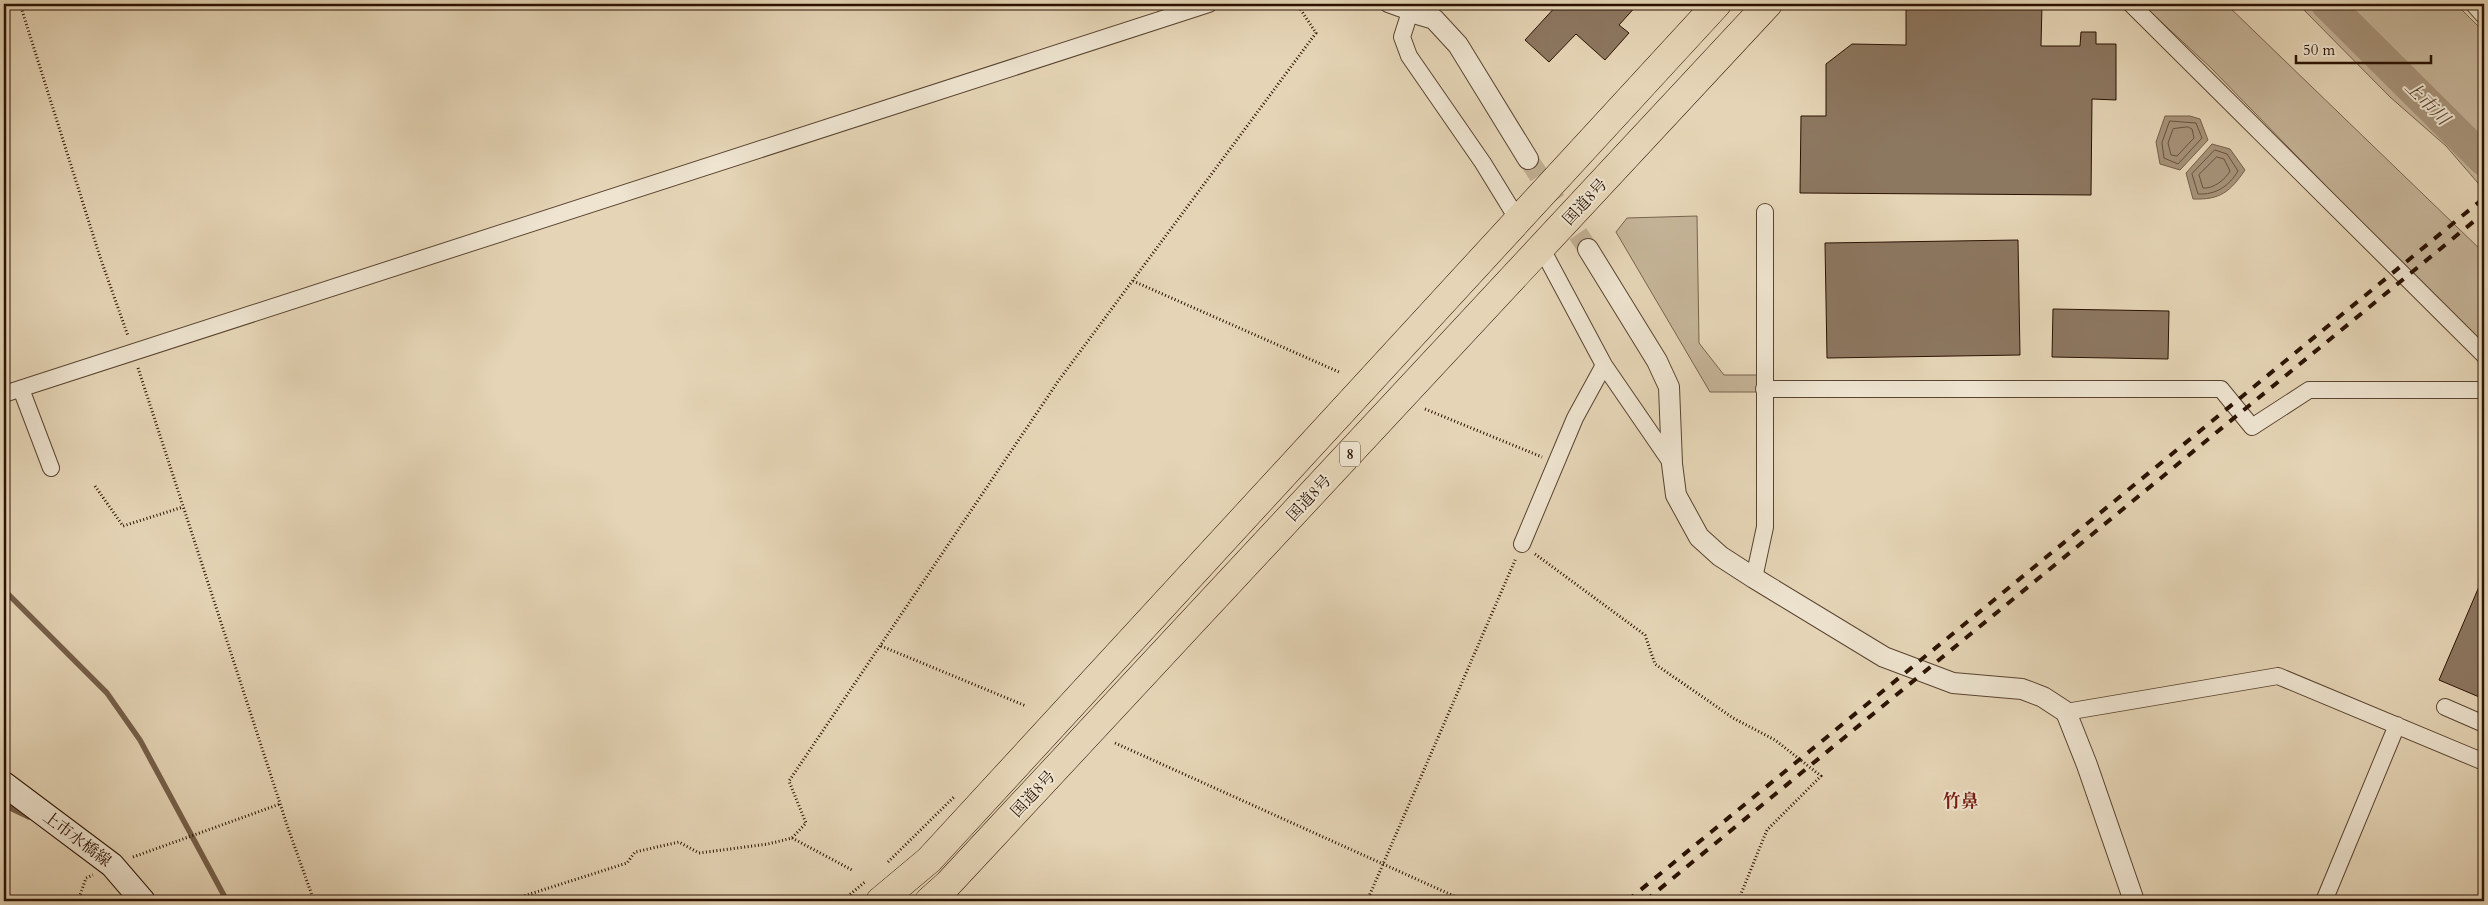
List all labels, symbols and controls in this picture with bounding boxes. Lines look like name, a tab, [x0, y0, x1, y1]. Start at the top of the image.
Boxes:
scale bar	[2296, 32, 2430, 64]
text: 50 m	[2303, 40, 2335, 60]
water label: 上市川	[2399, 75, 2456, 132]
street label: 国道8号	[1558, 174, 1612, 230]
road number: 8	[1340, 442, 1360, 466]
street label: 国道8号	[1282, 470, 1336, 526]
street label: 国道8号	[1006, 766, 1060, 822]
district label: 竹鼻	[1943, 789, 1979, 814]
street label: 上市水橋線	[38, 806, 116, 872]

